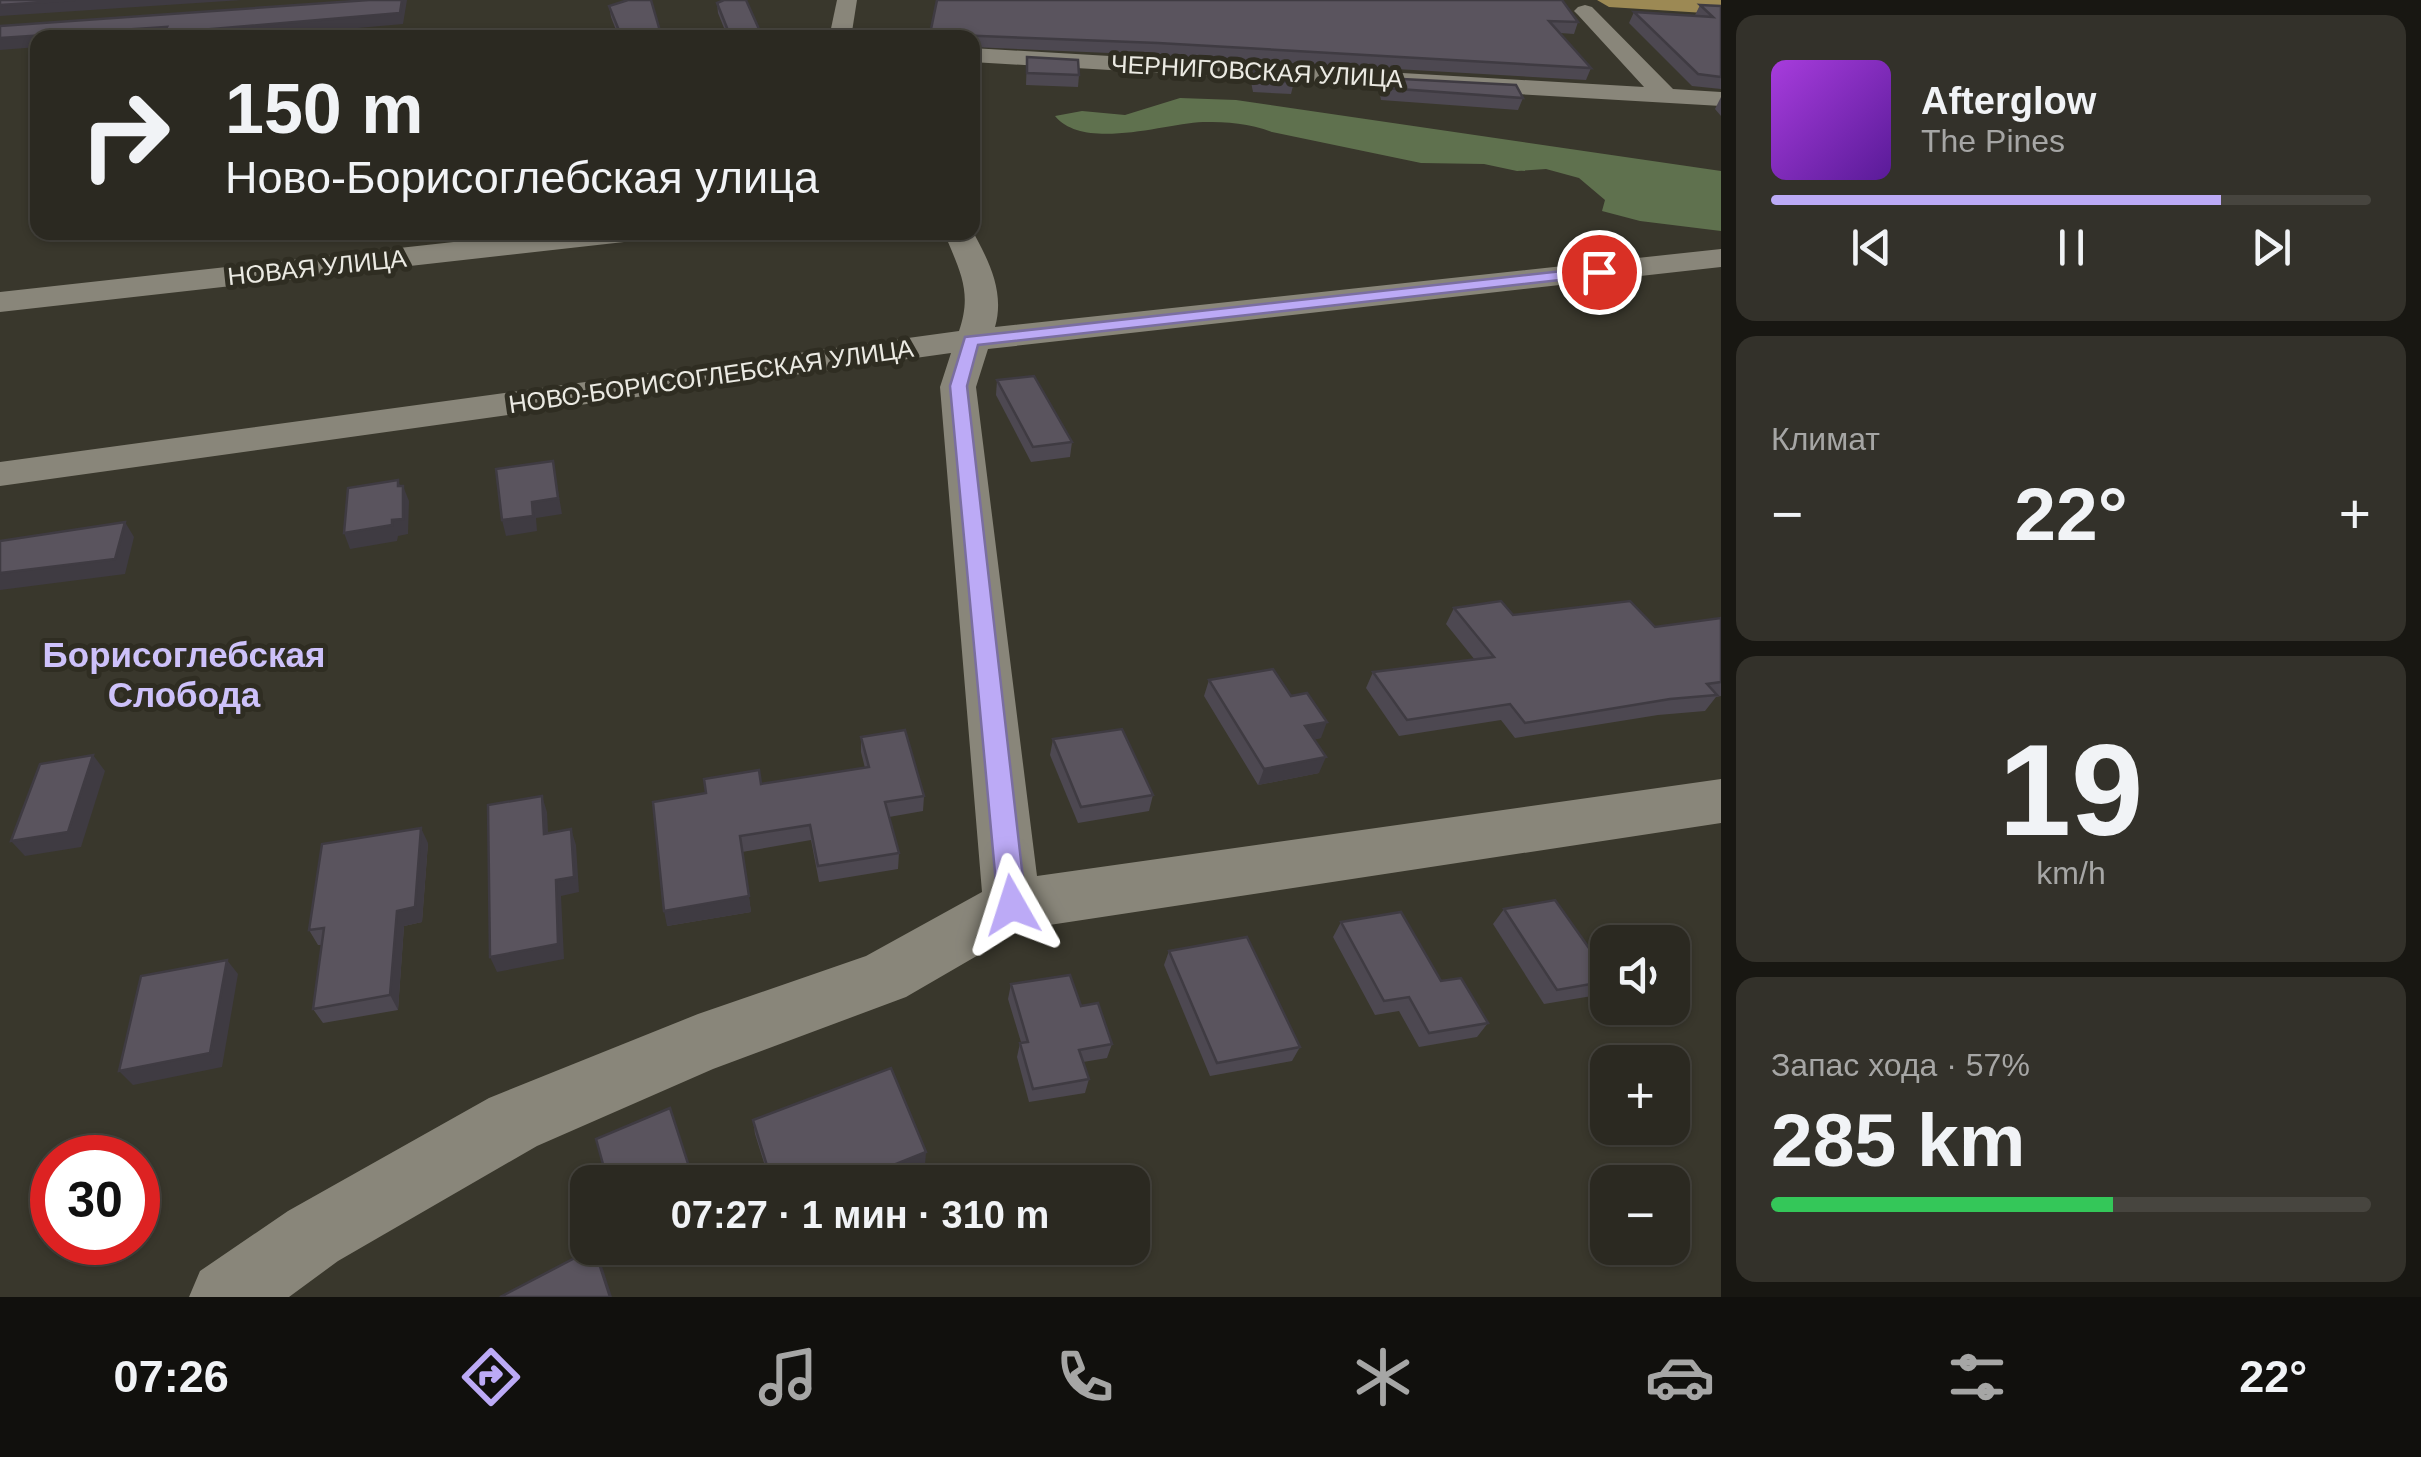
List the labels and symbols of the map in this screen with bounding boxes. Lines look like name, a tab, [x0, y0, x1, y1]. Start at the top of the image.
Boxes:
street label: ЧЕРНИГОВСКАЯ УЛИЦА	[1110, 49, 1404, 93]
pin	[1557, 230, 1642, 315]
street label: НОВАЯ УЛИЦА	[226, 244, 408, 290]
street label: НОВО-БОРИСОГЛЕБСКАЯ УЛИЦА	[507, 334, 916, 418]
district label: Борисоглебская Слобода	[43, 635, 325, 714]
position arrow	[960, 853, 1064, 957]
speed limit sign: 30	[30, 1135, 160, 1265]

